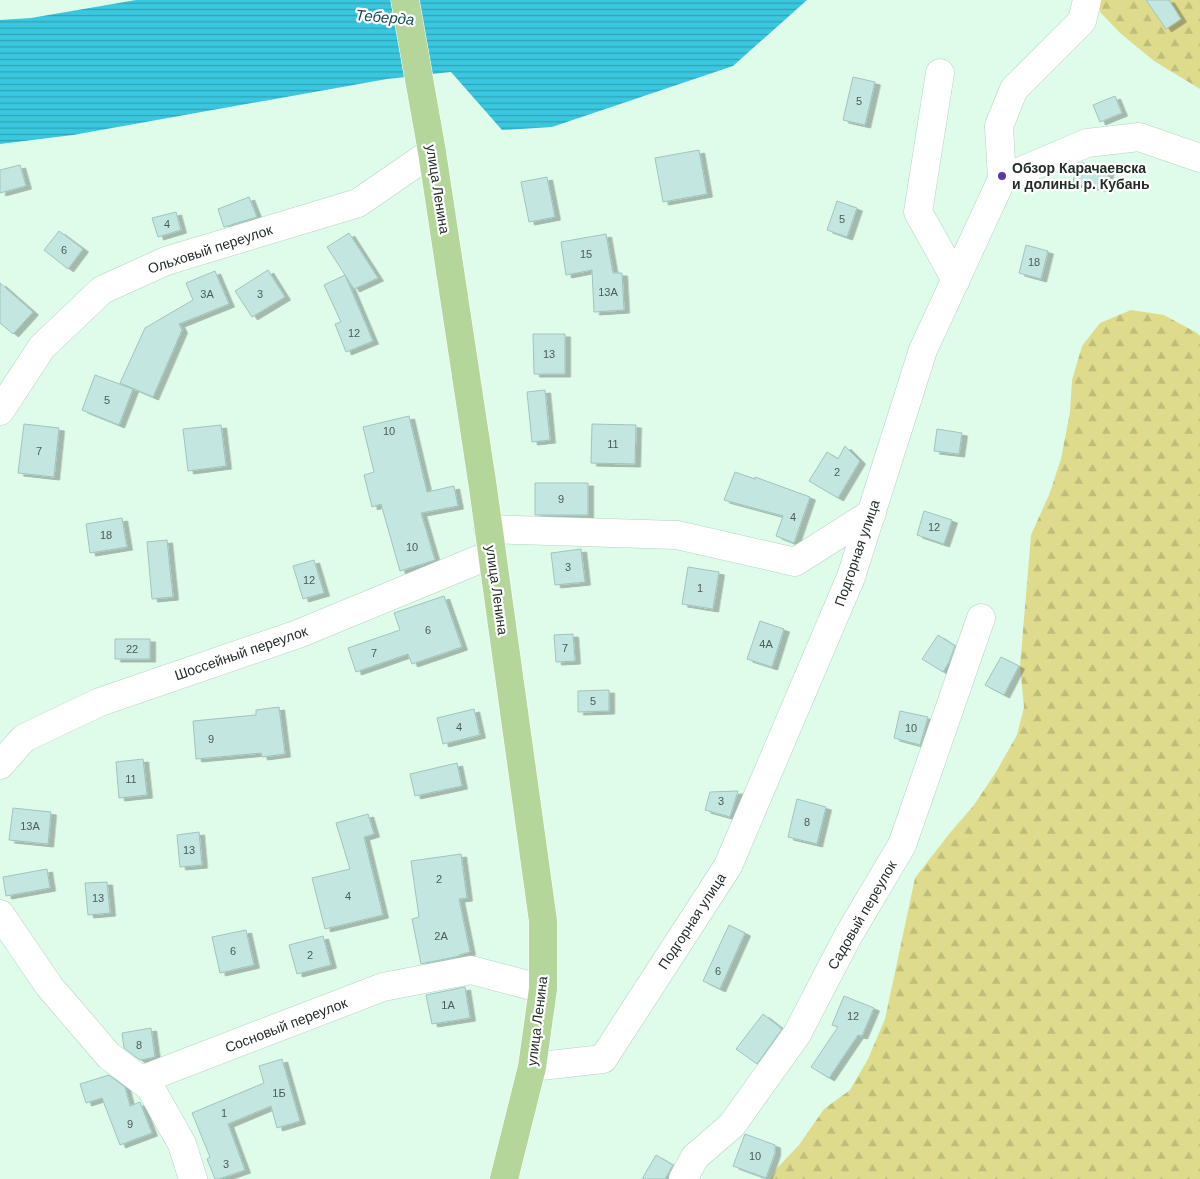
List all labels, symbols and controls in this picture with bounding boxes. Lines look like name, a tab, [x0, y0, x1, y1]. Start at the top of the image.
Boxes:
water label: Теберда	[355, 6, 415, 28]
house number: 5	[856, 95, 862, 107]
street label: улица Ленина	[423, 143, 453, 235]
place label: Обзор Карачаевска и долины р. Кубань	[1012, 160, 1150, 192]
marker: Обзор Карачаевска и долины р. Кубань	[996, 170, 1008, 182]
house number: 5	[839, 213, 845, 225]
house number: 4	[164, 218, 170, 230]
street label: Ольховый переулок	[146, 221, 275, 277]
house number: 6	[61, 244, 67, 256]
house number: 15	[580, 248, 592, 260]
house number: 18	[1028, 256, 1040, 268]
house number: 13А	[598, 286, 618, 298]
house number: 3А	[200, 288, 214, 300]
house number: 3	[257, 288, 263, 300]
house number: 12	[348, 327, 360, 339]
house number: 13	[543, 348, 555, 360]
house number: 5	[104, 394, 110, 406]
house number: 10	[383, 425, 395, 437]
house number: 11	[607, 438, 619, 450]
house number: 7	[36, 445, 42, 457]
house number: 2	[834, 466, 840, 478]
house number: 9	[558, 493, 564, 505]
street label: Подгорная улица	[831, 497, 883, 608]
house number: 4	[790, 511, 796, 523]
house number: 12	[928, 521, 940, 533]
house number: 18	[100, 529, 112, 541]
house number: 10	[406, 541, 418, 553]
street label: улица Ленина	[483, 544, 511, 636]
house number: 3	[565, 561, 571, 573]
house number: 12	[303, 574, 315, 586]
house number: 1	[697, 582, 703, 594]
street label: Шоссейный переулок	[172, 622, 310, 683]
house number: 6	[425, 624, 431, 636]
house number: 4А	[759, 638, 773, 650]
house number: 7	[562, 642, 568, 654]
house number: 22	[126, 643, 138, 655]
house number: 7	[371, 647, 377, 659]
house number: 5	[590, 695, 596, 707]
house number: 4	[456, 721, 462, 733]
house number: 10	[905, 722, 917, 734]
house number: 9	[208, 733, 214, 745]
house number: 11	[125, 773, 137, 785]
house number: 3	[718, 795, 724, 807]
house number: 8	[804, 816, 810, 828]
house number: 13А	[20, 820, 40, 832]
house number: 13	[183, 844, 195, 856]
street label: Садовый переулок	[824, 857, 900, 972]
street label: Подгорная улица	[655, 870, 729, 972]
house number: 2	[436, 873, 442, 885]
house number: 4	[345, 890, 351, 902]
house number: 13	[92, 892, 104, 904]
house number: 2А	[434, 930, 448, 942]
house number: 6	[230, 945, 236, 957]
house number: 2	[307, 949, 313, 961]
house number: 6	[715, 965, 721, 977]
street label: улица Ленина	[524, 975, 550, 1067]
street label: Сосновый переулок	[223, 994, 350, 1056]
house number: 1А	[441, 999, 455, 1011]
house number: 12	[847, 1010, 859, 1022]
house number: 8	[136, 1039, 142, 1051]
house number: 1Б	[272, 1087, 286, 1099]
house number: 1	[221, 1107, 227, 1119]
house number: 9	[127, 1118, 133, 1130]
house number: 10	[749, 1150, 761, 1162]
house number: 3	[223, 1158, 229, 1170]

